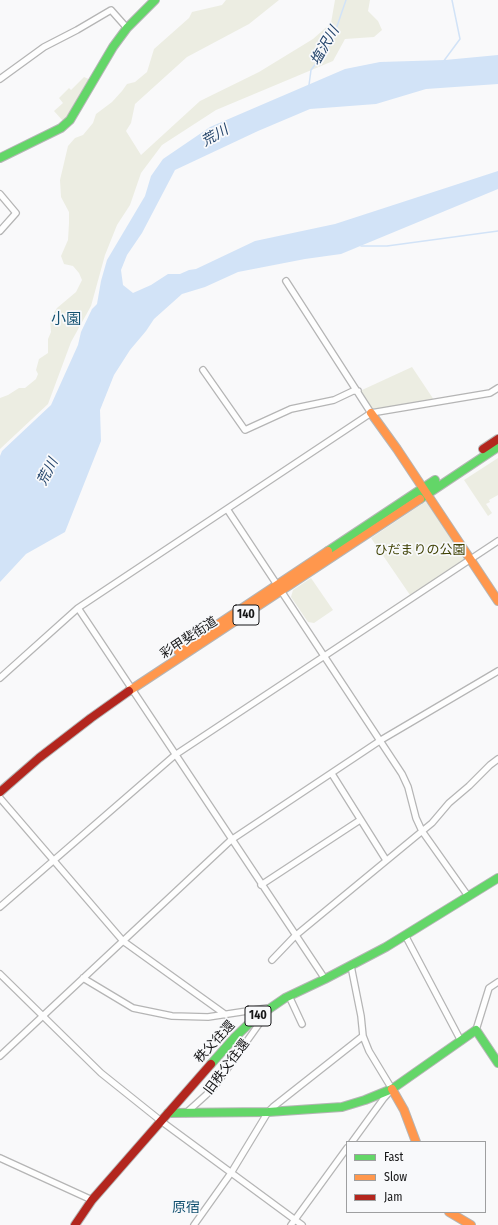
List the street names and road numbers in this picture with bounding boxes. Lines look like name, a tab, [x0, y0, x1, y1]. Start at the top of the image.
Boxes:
road number: 140	[233, 605, 259, 625]
street label: 彩甲斐街道	[157, 614, 221, 662]
road number: 140	[245, 1006, 271, 1026]
street label: 秩父往還	[192, 1018, 238, 1066]
street label: 旧秩父往還	[201, 1036, 253, 1098]

